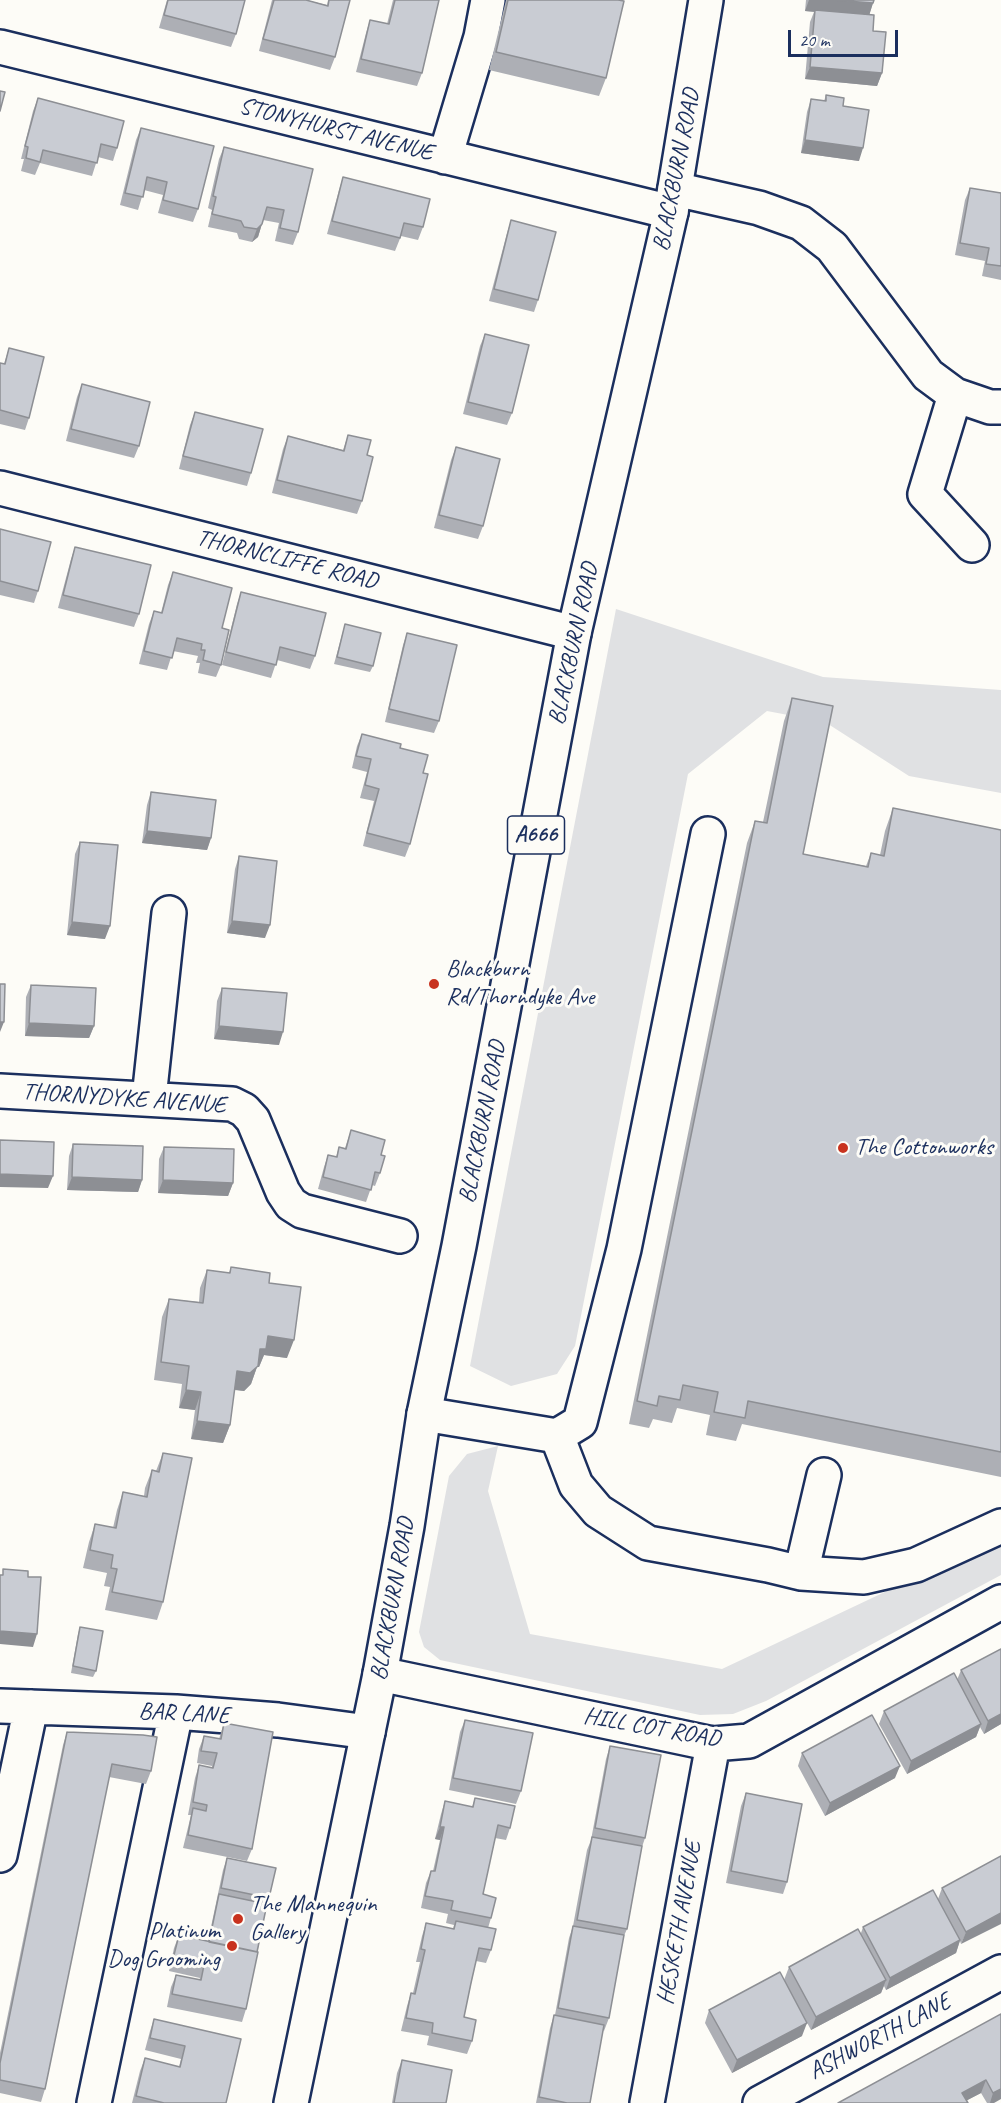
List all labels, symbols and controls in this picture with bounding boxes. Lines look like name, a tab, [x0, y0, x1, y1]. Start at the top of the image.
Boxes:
scale bar	[791, 18, 900, 56]
text: 20 m	[799, 29, 830, 51]
street label: BLACKBURN ROAD	[647, 86, 707, 254]
street label: STONYHURST AVENUE	[236, 92, 436, 168]
street label: THORNCLIFFE ROAD	[193, 524, 381, 596]
street label: BLACKBURN ROAD	[543, 560, 605, 728]
road number: A666	[508, 816, 564, 854]
place label: Blackburn Rd/Thorndyke Ave	[446, 956, 594, 1012]
marker: Blackburn Rd/Thorndyke Ave	[427, 977, 441, 991]
street label: BLACKBURN ROAD	[453, 1038, 513, 1206]
street label: THORNYDYKE AVENUE	[21, 1078, 227, 1120]
place label: The Cottonworks	[855, 1134, 993, 1162]
marker: The Cottonworks	[836, 1141, 850, 1155]
street label: BLACKBURN ROAD	[365, 1515, 421, 1683]
street label: BAR LANE	[138, 1697, 230, 1731]
street label: HILL COT ROAD	[581, 1702, 723, 1754]
street label: HESKETH AVENUE	[651, 1839, 709, 2007]
place label: The Mannequin Gallery	[250, 1891, 377, 1947]
marker: The Mannequin Gallery	[231, 1912, 245, 1926]
place label: Platinum Dog Grooming	[107, 1918, 220, 1974]
marker: Platinum Dog Grooming	[225, 1939, 239, 1953]
street label: ASHWORTH LANE	[804, 1988, 956, 2086]

